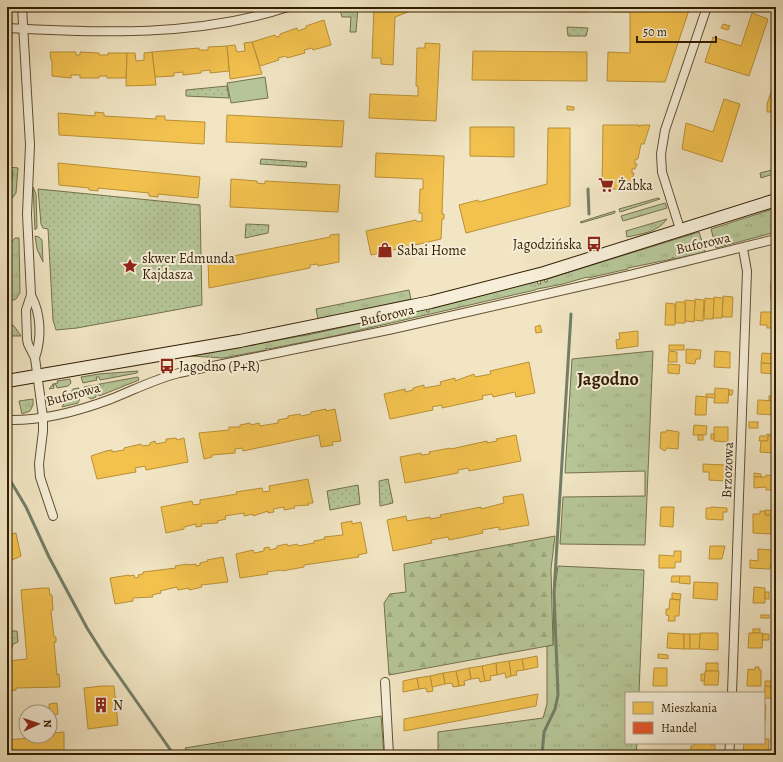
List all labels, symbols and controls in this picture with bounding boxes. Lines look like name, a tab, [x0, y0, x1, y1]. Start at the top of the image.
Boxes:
scale bar	[637, 18, 716, 44]
text: 50 m	[643, 24, 667, 40]
supermarket icon: Żabka	[597, 176, 615, 194]
place label: Żabka	[618, 176, 653, 195]
street label: Buforowa	[674, 228, 733, 259]
place label: Jagodzińska	[513, 235, 582, 254]
bus stop icon: Jagodzińska	[585, 235, 603, 253]
shop icon: Sabai Home	[376, 241, 394, 259]
place label: Sabai Home	[397, 241, 466, 260]
place label: skwer Edmunda Kajdasza	[142, 249, 235, 284]
place icon: skwer Edmunda Kajdasza	[121, 257, 139, 275]
street label: Buforowa	[358, 300, 417, 331]
bus stop icon: Jagodno (P+R)	[158, 357, 176, 375]
place label: Jagodno (P+R)	[179, 357, 260, 376]
district label: Jagodno	[577, 367, 639, 391]
street label: Buforowa	[44, 378, 103, 411]
street label: Brzozowa	[717, 441, 738, 499]
legend	[625, 692, 765, 744]
building icon: N	[92, 696, 110, 714]
place label: N	[113, 696, 123, 715]
text: Mieszkania	[661, 700, 717, 716]
north arrow	[18, 704, 58, 744]
text: N	[40, 719, 55, 728]
text: Handel	[661, 720, 697, 736]

